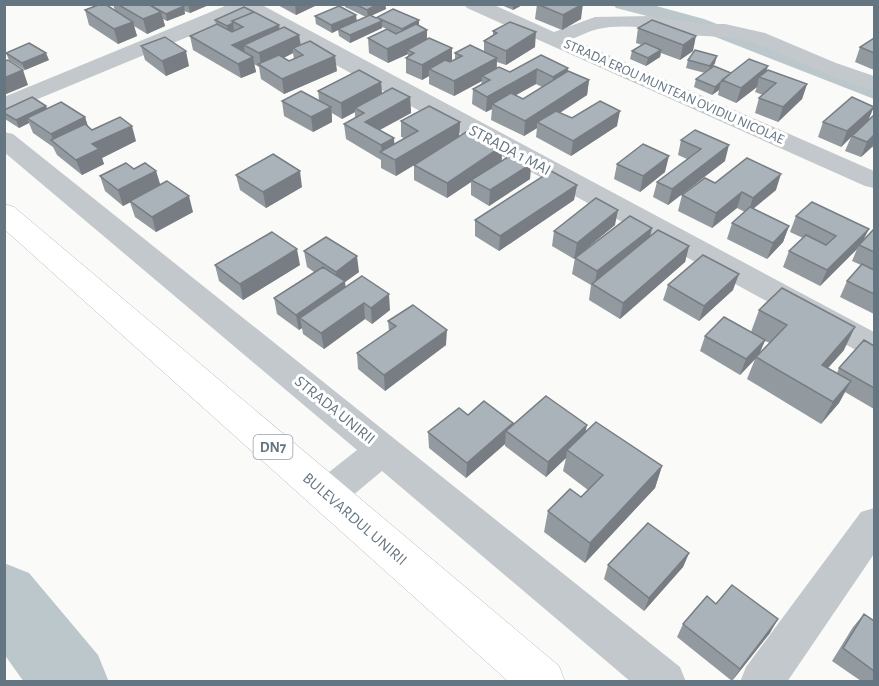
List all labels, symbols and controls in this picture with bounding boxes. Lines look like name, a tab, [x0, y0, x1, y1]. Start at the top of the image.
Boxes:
street label: STRADA EROU MUNTEAN OVIDIU NICOLAE	[562, 37, 786, 147]
street label: STRADA 1 MAI	[467, 122, 553, 178]
street label: STRADA UNIRII	[292, 373, 378, 447]
road number: DN7	[254, 435, 292, 459]
street label: BULEVARDUL UNIRII	[300, 470, 410, 568]

